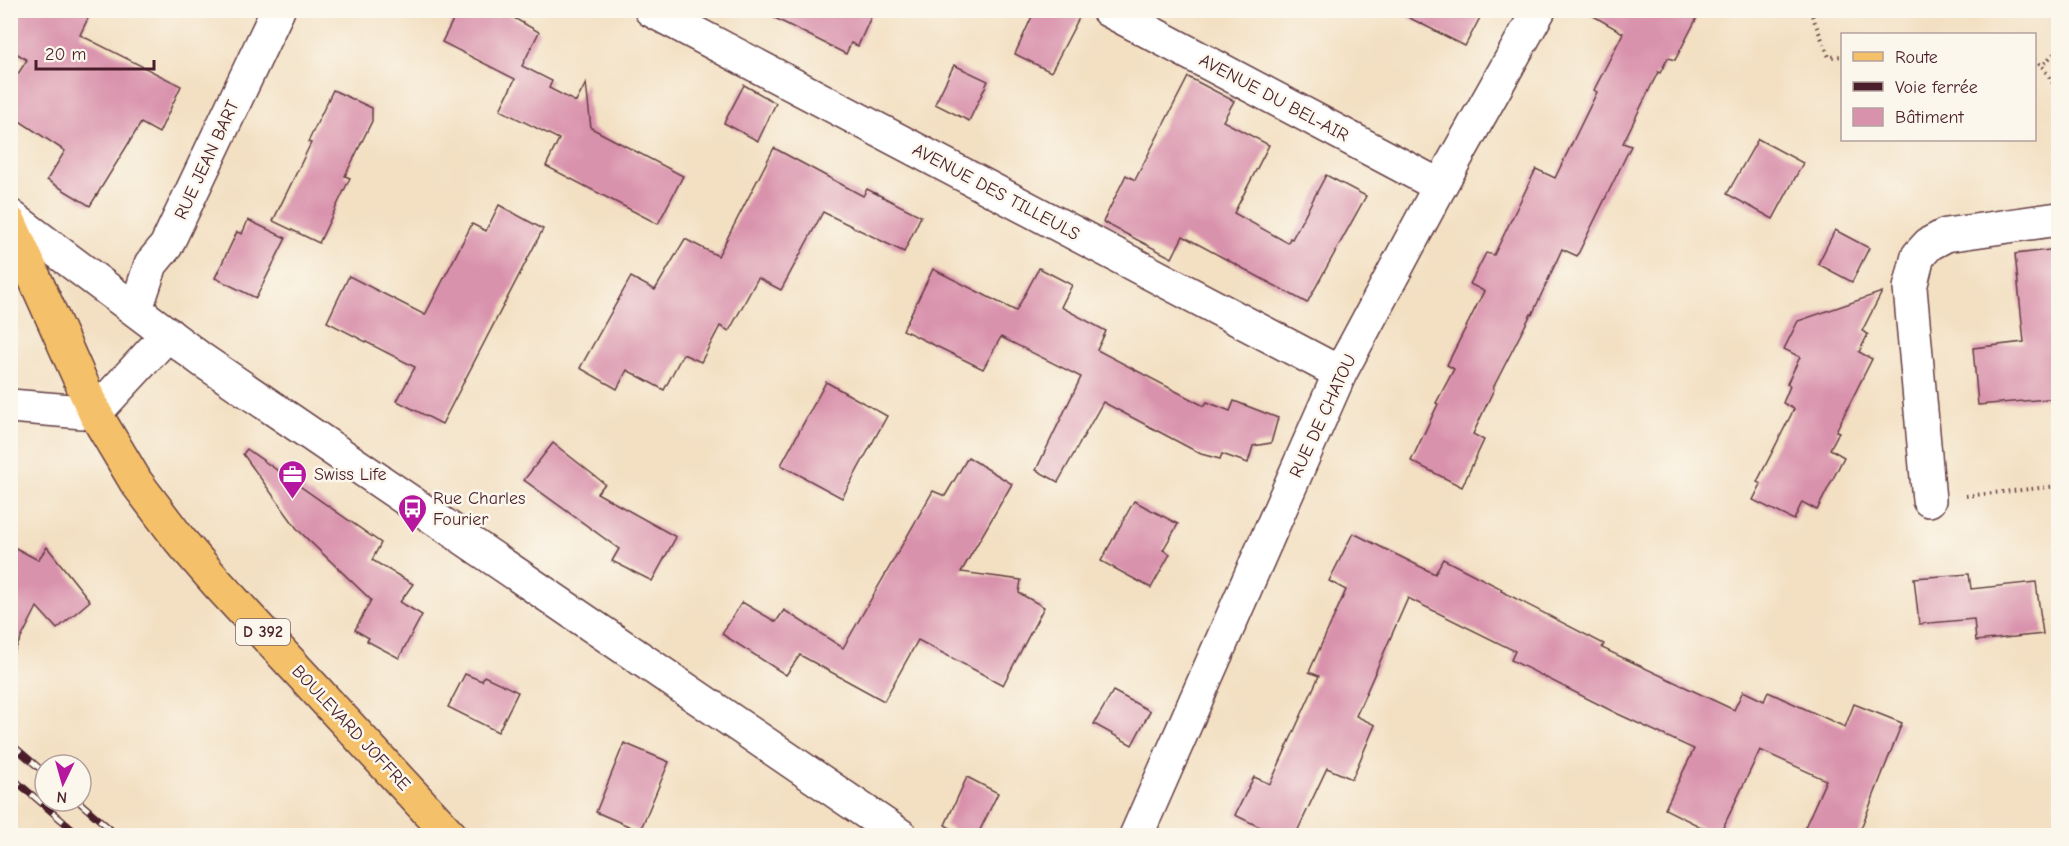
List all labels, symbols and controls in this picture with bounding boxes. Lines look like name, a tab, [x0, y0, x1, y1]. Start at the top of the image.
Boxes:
scale bar	[36, 33, 154, 71]
legend	[1841, 33, 2036, 141]
text: 20 m	[45, 44, 86, 65]
text: Route	[1895, 47, 1938, 68]
street label: AVENUE DU BEL-AIR	[1196, 50, 1353, 146]
text: Voie ferrée	[1895, 77, 1978, 98]
street label: RUE JEAN BART	[170, 96, 244, 223]
text: Bâtiment	[1895, 107, 1965, 128]
street label: AVENUE DES TILLEULS	[909, 139, 1083, 245]
street label: RUE DE CHATOU	[1285, 351, 1361, 481]
office icon: Swiss Life	[277, 458, 309, 500]
place label: Swiss Life	[314, 464, 387, 485]
place label: Rue Charles Fourier	[433, 488, 526, 530]
bus stop icon: Rue Charles Fourier	[396, 492, 428, 534]
road number: D 392	[236, 619, 290, 645]
street label: BOULEVARD JOFFRE	[287, 661, 415, 795]
north arrow	[33, 753, 93, 813]
text: N	[56, 788, 68, 806]

